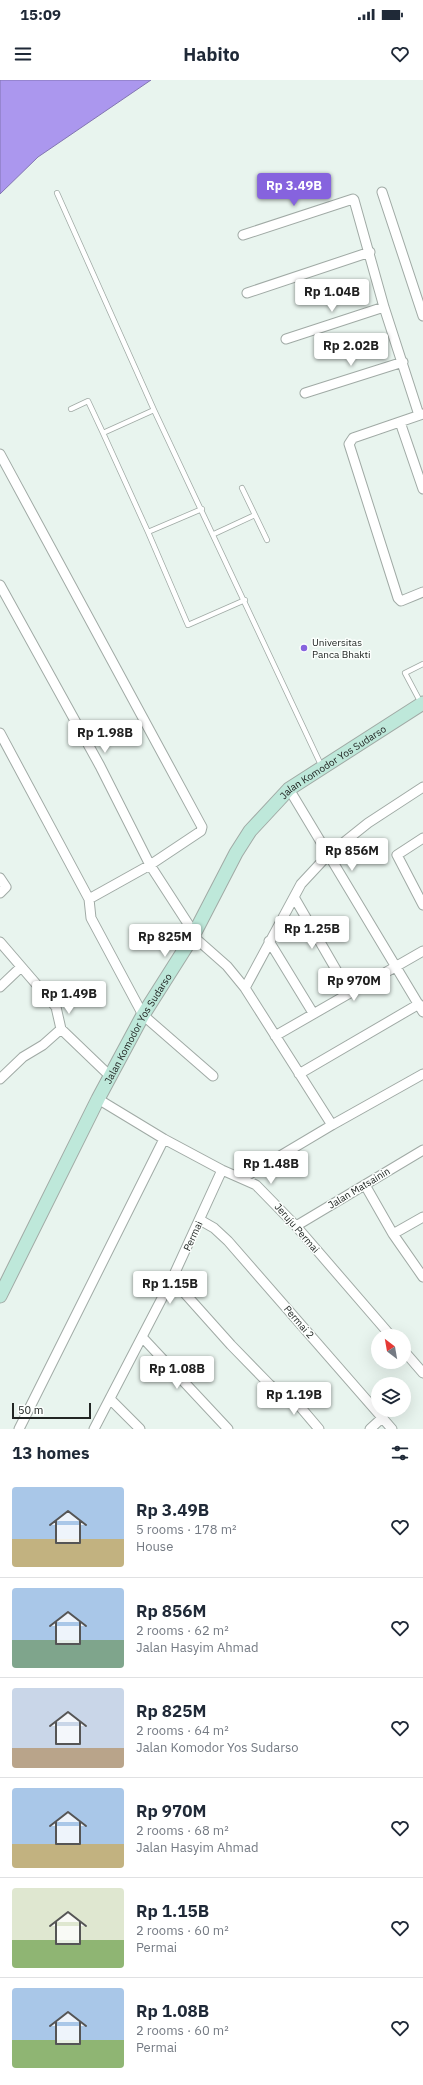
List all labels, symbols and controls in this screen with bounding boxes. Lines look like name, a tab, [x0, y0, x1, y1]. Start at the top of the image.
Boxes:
text: 15:09	[20, 5, 61, 24]
icon: menu	[12, 43, 34, 65]
text: Habito	[183, 43, 240, 66]
icon: heart	[389, 43, 411, 65]
pin: Rp 3.49B	[253, 173, 335, 207]
text: Rp 3.49B	[266, 177, 322, 194]
pin: Rp 1.04B	[291, 279, 373, 313]
text: Rp 1.04B	[304, 283, 360, 300]
pin: Rp 2.02B	[310, 333, 392, 367]
text: Rp 2.02B	[323, 337, 379, 354]
place label: Universitas Panca Bhakti	[312, 636, 370, 661]
marker: Universitas Panca Bhakti	[299, 643, 309, 653]
pin: Rp 1.98B	[64, 720, 146, 754]
street label: Jalan Komodor Yos Sudarso	[277, 722, 389, 802]
text: Rp 1.98B	[77, 724, 133, 741]
pin: Rp 856M	[315, 838, 389, 872]
text: Rp 856M	[325, 842, 379, 859]
pin: Rp 1.25B	[271, 916, 353, 950]
text: Rp 1.25B	[284, 920, 340, 937]
pin: Rp 825M	[128, 924, 202, 958]
text: Rp 825M	[138, 928, 192, 945]
pin: Rp 970M	[317, 968, 391, 1002]
street label: Jalan Komodor Yos Sudarso	[101, 970, 175, 1086]
text: Rp 970M	[327, 972, 381, 989]
pin: Rp 1.49B	[28, 981, 110, 1015]
text: Rp 1.49B	[41, 985, 97, 1002]
pin: Rp 1.48B	[230, 1151, 312, 1185]
text: Rp 1.48B	[243, 1155, 299, 1172]
street label: Jalan Matsainin	[326, 1164, 392, 1212]
street label: Jeruju Permai	[272, 1200, 322, 1256]
street label: Permai	[180, 1219, 206, 1253]
pin: Rp 1.15B	[129, 1271, 211, 1305]
text: Rp 1.15B	[142, 1275, 198, 1292]
street label: Permai 2	[281, 1303, 317, 1341]
north arrow	[371, 1329, 411, 1369]
map controls	[371, 1329, 411, 1417]
pin: Rp 1.08B	[136, 1356, 218, 1390]
text: Rp 1.08B	[149, 1360, 205, 1377]
button: layers	[371, 1377, 411, 1417]
pin: Rp 1.19B	[253, 1382, 335, 1416]
text: Rp 1.19B	[266, 1386, 322, 1403]
scale bar	[12, 1401, 91, 1420]
text: 50 m	[18, 1403, 43, 1417]
text: 13 homes	[12, 1442, 89, 1464]
icon: filters	[389, 1442, 411, 1464]
text: Rp 3.49B	[136, 1499, 209, 1521]
icon: home	[44, 1503, 92, 1551]
icon: heart	[389, 1516, 411, 1538]
text: 5 rooms · 178 m²	[136, 1521, 237, 1538]
text: House	[136, 1538, 173, 1555]
text: Rp 856M	[136, 1600, 206, 1622]
icon: home	[44, 1604, 92, 1652]
icon: heart	[389, 1617, 411, 1639]
text: 2 rooms · 62 m²	[136, 1622, 229, 1639]
text: Jalan Hasyim Ahmad	[136, 1639, 258, 1656]
text: Rp 825M	[136, 1700, 206, 1722]
icon: home	[44, 1704, 92, 1752]
icon: heart	[389, 1717, 411, 1739]
text: 2 rooms · 64 m²	[136, 1722, 229, 1739]
text: Jalan Komodor Yos Sudarso	[136, 1739, 299, 1756]
text: Rp 970M	[136, 1800, 206, 1822]
icon: home	[44, 1804, 92, 1852]
icon: heart	[389, 1817, 411, 1839]
text: 2 rooms · 68 m²	[136, 1822, 229, 1839]
text: Jalan Hasyim Ahmad	[136, 1839, 258, 1856]
text: Rp 1.15B	[136, 1900, 209, 1922]
icon: home	[44, 1904, 92, 1952]
icon: heart	[389, 1917, 411, 1939]
text: 2 rooms · 60 m²	[136, 1922, 229, 1939]
text: Permai	[136, 1939, 177, 1956]
text: Rp 1.08B	[136, 2000, 209, 2022]
icon: home	[44, 2004, 92, 2052]
icon: heart	[389, 2017, 411, 2039]
text: 2 rooms · 60 m²	[136, 2022, 229, 2039]
text: Permai	[136, 2039, 177, 2056]

